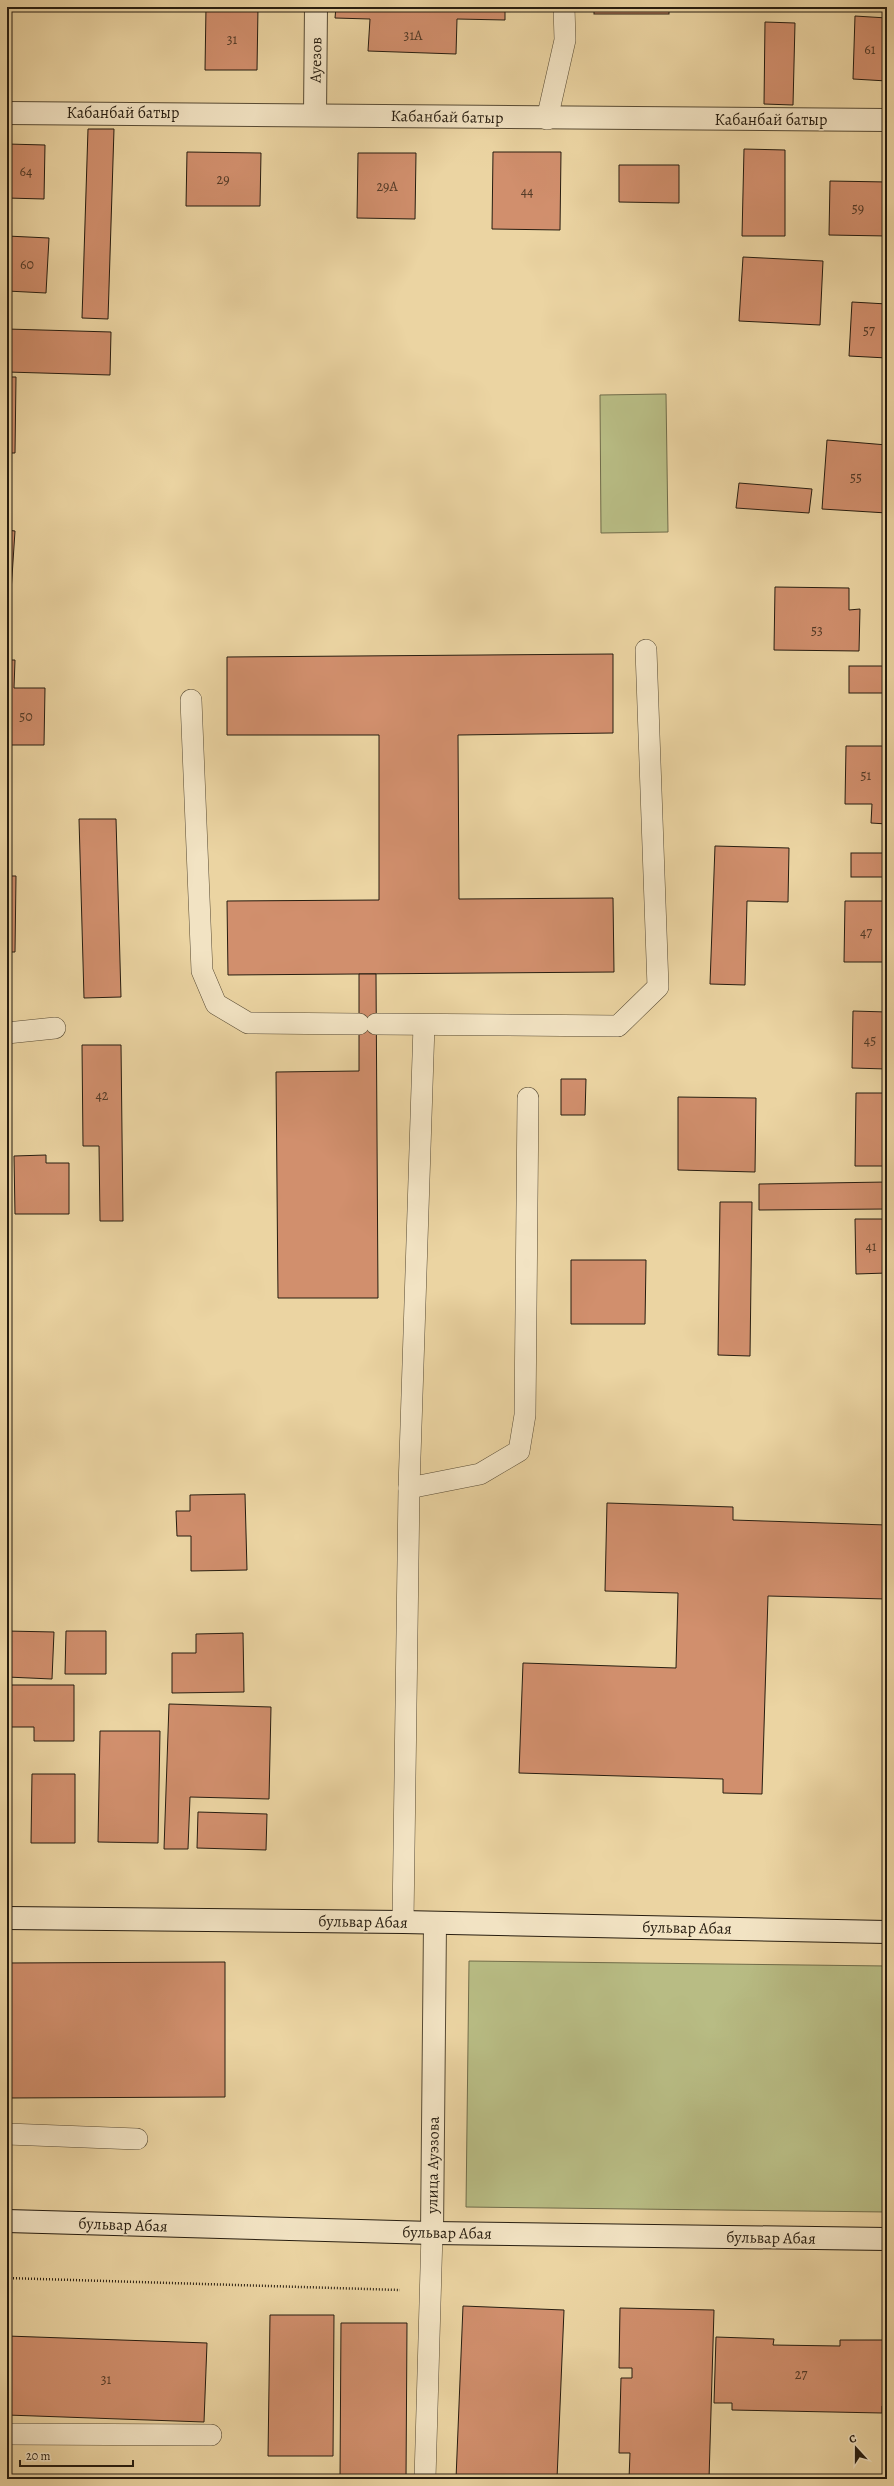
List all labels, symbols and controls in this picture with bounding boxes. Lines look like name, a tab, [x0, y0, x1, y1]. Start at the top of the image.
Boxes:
house number: 31А	[404, 26, 423, 45]
house number: 31	[227, 30, 238, 49]
street label: Ауезов	[305, 37, 327, 84]
house number: 61	[864, 40, 876, 59]
street label: Кабанбай батыр	[67, 102, 179, 124]
street label: Кабанбай батыр	[390, 105, 504, 129]
street label: Кабанбай батыр	[715, 109, 827, 131]
house number: 64	[20, 162, 32, 181]
house number: 29	[216, 170, 230, 189]
house number: 29А	[376, 177, 398, 196]
house number: 44	[521, 182, 533, 201]
house number: 59	[852, 199, 864, 218]
house number: 60	[20, 255, 34, 274]
house number: 57	[863, 321, 875, 340]
house number: 55	[850, 468, 862, 487]
house number: 53	[811, 621, 823, 640]
house number: 50	[19, 707, 33, 726]
house number: 51	[861, 766, 872, 785]
house number: 47	[860, 923, 872, 942]
house number: 45	[864, 1031, 876, 1050]
house number: 42	[96, 1086, 109, 1105]
house number: 41	[865, 1237, 877, 1256]
street label: бульвар Абая	[318, 1910, 408, 1934]
street label: бульвар Абая	[642, 1916, 732, 1940]
street label: улица Ауэзова	[421, 2115, 445, 2215]
street label: бульвар Абая	[78, 2212, 168, 2238]
street label: бульвар Абая	[402, 2221, 492, 2245]
street label: бульвар Абая	[726, 2226, 816, 2250]
house number: 27	[795, 2365, 807, 2384]
house number: 31	[101, 2370, 112, 2389]
north arrow	[836, 2428, 876, 2468]
text: С	[847, 2431, 859, 2447]
scale bar	[20, 2442, 133, 2468]
text: 20 m	[26, 2448, 50, 2464]

